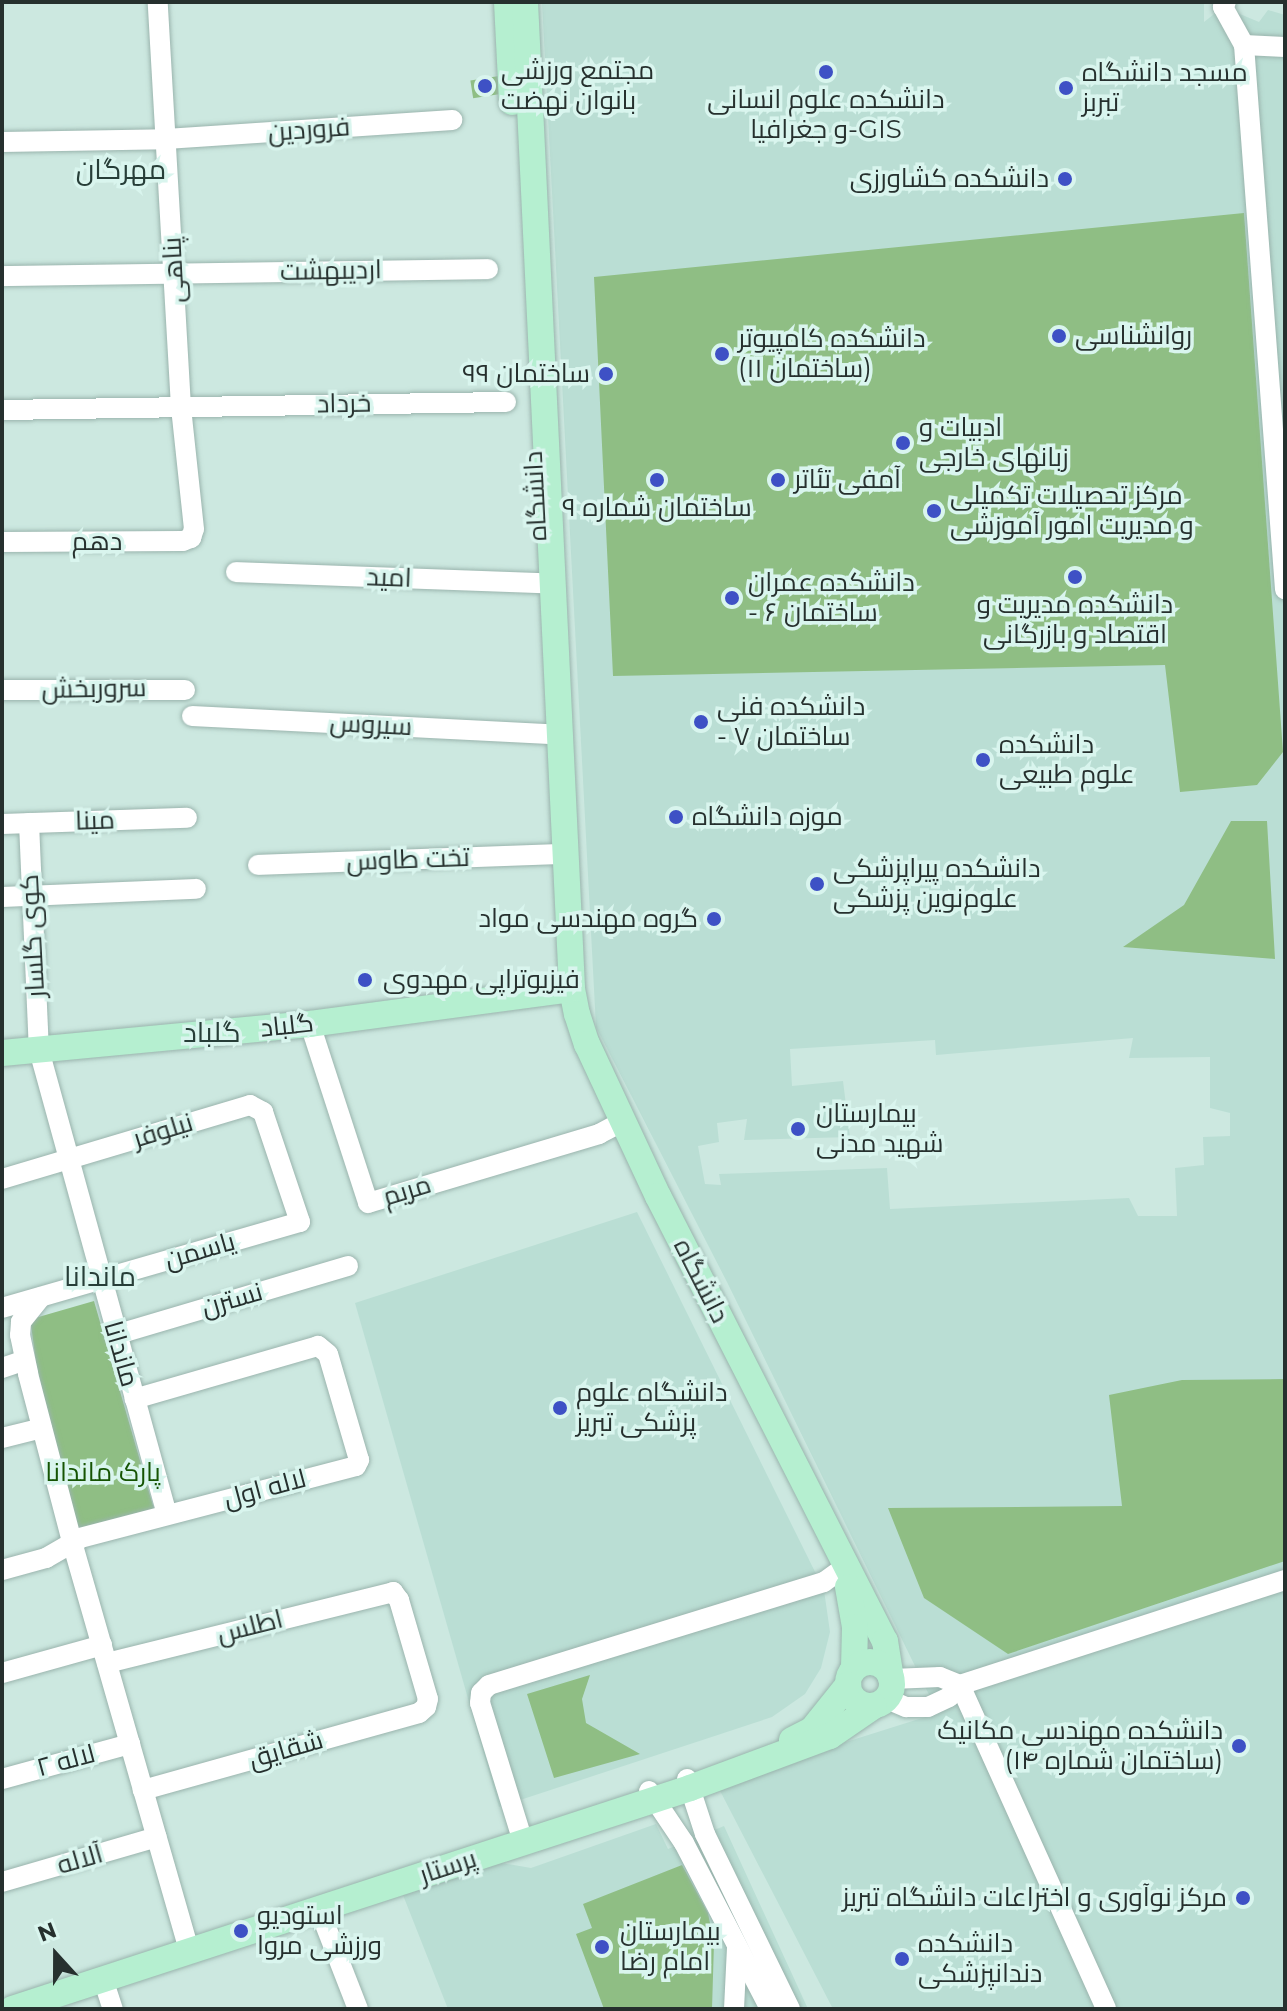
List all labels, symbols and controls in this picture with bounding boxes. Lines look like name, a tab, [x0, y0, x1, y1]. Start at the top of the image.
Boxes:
place label: مجتمع ورزشی بانوان نهضت	[501, 55, 654, 116]
place label: مسجد دانشگاه تبربز	[1082, 57, 1248, 118]
marker: دانشکده علوم انسانی و جغرافیا-GIS	[817, 63, 835, 81]
marker: مجتمع ورزشی بانوان نهضت	[476, 77, 494, 95]
marker: مسجد دانشگاه تبربز	[1057, 79, 1075, 97]
place label: دانشکده علوم انسانی و جغرافیا-GIS	[707, 84, 945, 146]
street label: فروردین	[267, 112, 351, 148]
district label: مهرگان	[76, 152, 166, 186]
place label: دانشکده کشاورزی	[850, 163, 1049, 195]
marker: دانشکده کشاورزی	[1056, 170, 1074, 188]
street label: پناهی	[157, 236, 191, 304]
street label: اردیبهشت	[280, 255, 382, 287]
place label: روانشناسی	[1075, 320, 1192, 352]
place label: دانشکده کامپیوتر (ساختمان ۱۱)	[738, 323, 926, 384]
marker: روانشناسی	[1050, 327, 1068, 345]
marker: دانشکده کامپیوتر (ساختمان ۱۱)	[713, 345, 731, 363]
place label: ساختمان ۹۹	[462, 358, 590, 390]
marker: ساختمان ۹۹	[597, 365, 615, 383]
street label: خرداد	[317, 388, 371, 420]
place label: ادبیات و زبانهای خارجی	[919, 412, 1069, 474]
marker: ادبیات و زبانهای خارجی	[894, 434, 912, 452]
street label: دانشگاه	[518, 450, 554, 542]
place label: آمفی تئاتر	[794, 464, 901, 496]
marker: ساختمان شماره ۹	[648, 471, 666, 489]
marker: آمفی تئاتر	[769, 471, 787, 489]
place label: مرکز تحصیلات تکمیلی و مدیریت امور آموزشی	[950, 480, 1194, 542]
place label: ساختمان شماره ۹	[562, 492, 752, 524]
marker: مرکز تحصیلات تکمیلی و مدیریت امور آموزشی	[925, 502, 943, 520]
street label: دهم	[72, 526, 122, 558]
street label: امید	[366, 562, 412, 594]
place label: دانشکده عمران - ساختمان ۶	[748, 567, 915, 628]
marker: دانشکده مدیریت و اقتصاد و بازرگانی	[1066, 568, 1084, 586]
marker: دانشکده عمران - ساختمان ۶	[723, 589, 741, 607]
place label: دانشکده مدیریت و اقتصاد و بازرگانی	[977, 589, 1173, 650]
street label: سروربخش	[41, 672, 147, 706]
place label: دانشکده فنی - ساختمان ۷	[717, 691, 865, 752]
street label: سیروس	[329, 707, 413, 743]
marker: دانشکده فنی - ساختمان ۷	[692, 713, 710, 731]
place label: دانشکده علوم طبیعی	[999, 729, 1135, 790]
marker: دانشکده علوم طبیعی	[974, 751, 992, 769]
place label: موزه دانشگاه	[692, 801, 843, 833]
street label: مینا	[75, 805, 115, 837]
marker: موزه دانشگاه	[667, 808, 685, 826]
street label: تخت طاوس	[346, 842, 470, 878]
place label: دانشکده پیراپزشکی علوم‌نوین پزشکی	[833, 853, 1041, 914]
street label: کوی گلسار	[14, 873, 52, 999]
marker: دانشکده پیراپزشکی علوم‌نوین پزشکی	[808, 875, 826, 893]
place label: گروه مهندسی مواد	[479, 903, 698, 935]
marker: گروه مهندسی مواد	[705, 910, 723, 928]
place label: فیزیوتراپی مهدوی	[383, 964, 580, 996]
marker: فیزیوتراپی مهدوی	[354, 969, 376, 991]
street label: گلباد	[259, 1008, 315, 1044]
district label: گلباد	[183, 1015, 241, 1049]
place label: بیمارستان شهید مدنی	[816, 1098, 944, 1160]
street label: نیلوفر	[129, 1107, 197, 1155]
marker: بیمارستان شهید مدنی	[787, 1118, 809, 1140]
street label: مریم	[379, 1169, 435, 1213]
street label: یاسمن	[161, 1226, 239, 1276]
street label: دانشگاه	[667, 1234, 735, 1328]
district label: ماندانا	[64, 1259, 136, 1293]
street label: نسترن	[198, 1276, 266, 1324]
street label: ماندانا	[97, 1318, 145, 1390]
place label: دانشگاه علوم پزشکی تبریز	[576, 1377, 728, 1438]
marker: دانشگاه علوم پزشکی تبریز	[551, 1399, 569, 1417]
park label: پارک ماندانا	[45, 1457, 161, 1489]
street label: لاله اول	[220, 1463, 310, 1515]
street label: اطلس	[214, 1604, 286, 1650]
place label: دانشکده مهندسی مکانیک (ساختمان شماره ۱۴)	[937, 1715, 1223, 1776]
street label: شقایق	[245, 1725, 327, 1775]
marker: دانشکده مهندسی مکانیک (ساختمان شماره ۱۴)	[1230, 1737, 1248, 1755]
street label: لاله ۲	[33, 1738, 99, 1784]
street label: آلاله	[54, 1839, 106, 1881]
street label: پرستار	[415, 1843, 481, 1891]
place label: مرکز نوآوری و اختراعات دانشگاه تبریز	[842, 1882, 1227, 1914]
marker: مرکز نوآوری و اختراعات دانشگاه تبریز	[1234, 1889, 1252, 1907]
place label: استودیو ورزشی مروا	[257, 1900, 382, 1962]
north arrow	[16, 1915, 96, 1995]
text: N	[34, 1916, 60, 1948]
place label: بیمارستان امام رضا	[620, 1916, 721, 1978]
marker: استودیو ورزشی مروا	[232, 1922, 250, 1940]
place label: دانشکده دندانپزشکی	[918, 1928, 1042, 1990]
marker: بیمارستان امام رضا	[591, 1936, 613, 1958]
marker: دانشکده دندانپزشکی	[893, 1950, 911, 1968]

